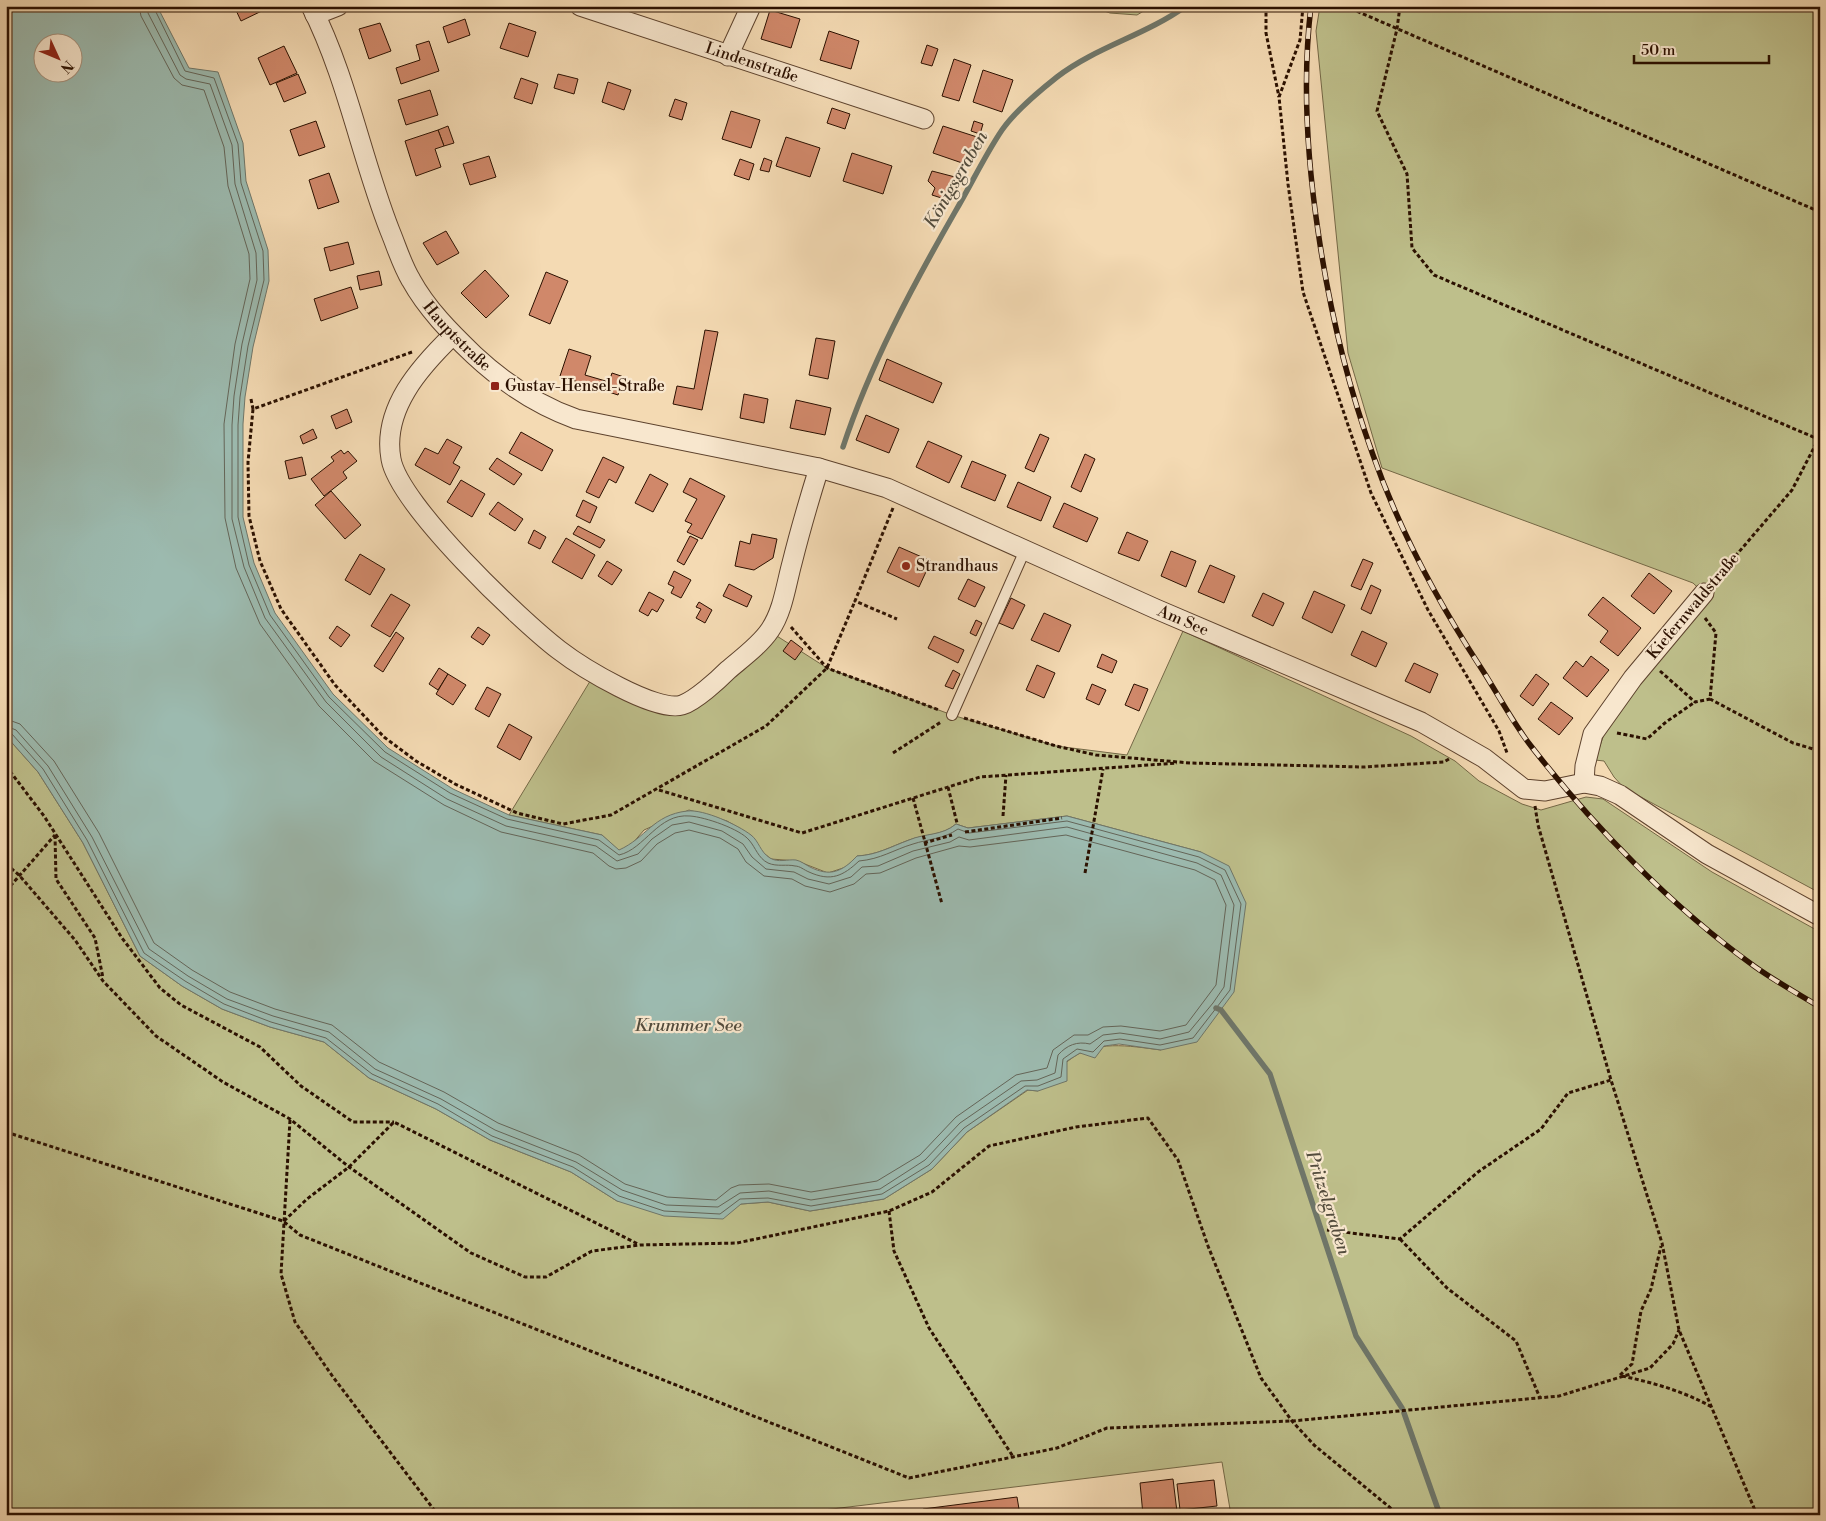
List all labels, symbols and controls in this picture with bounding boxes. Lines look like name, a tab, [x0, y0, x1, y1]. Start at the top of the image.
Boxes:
north arrow	[32, 32, 82, 82]
scale bar	[1634, 32, 1768, 64]
street label: Lindenstraße	[703, 38, 801, 87]
text: 50 m	[1641, 41, 1675, 60]
text: N	[56, 56, 77, 77]
water label: Königsgraben	[919, 126, 994, 233]
street label: Hauptstraße	[418, 297, 495, 376]
place label: Gustav-Hensel-Straße	[505, 376, 665, 396]
marker: Gustav-Hensel-Straße	[489, 380, 501, 392]
street label: Kiefernwaldstraße	[1643, 549, 1743, 663]
place label: Strandhaus	[916, 556, 998, 576]
marker: Strandhaus	[900, 560, 912, 572]
street label: Am See	[1154, 601, 1212, 640]
water label: Krummer See	[634, 1014, 742, 1037]
water label: Pritzelgraben	[1300, 1147, 1356, 1259]

